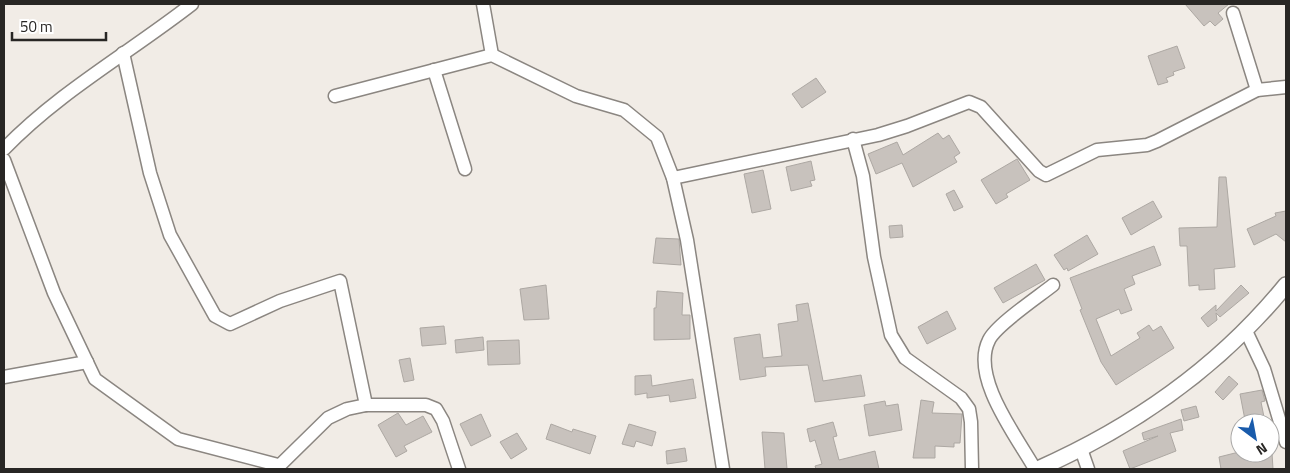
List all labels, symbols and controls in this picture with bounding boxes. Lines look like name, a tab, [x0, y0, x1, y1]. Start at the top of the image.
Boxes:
scale bar	[12, 10, 106, 42]
text: 50 m	[20, 15, 53, 38]
north arrow	[1230, 413, 1280, 463]
text: N	[1252, 438, 1272, 461]

